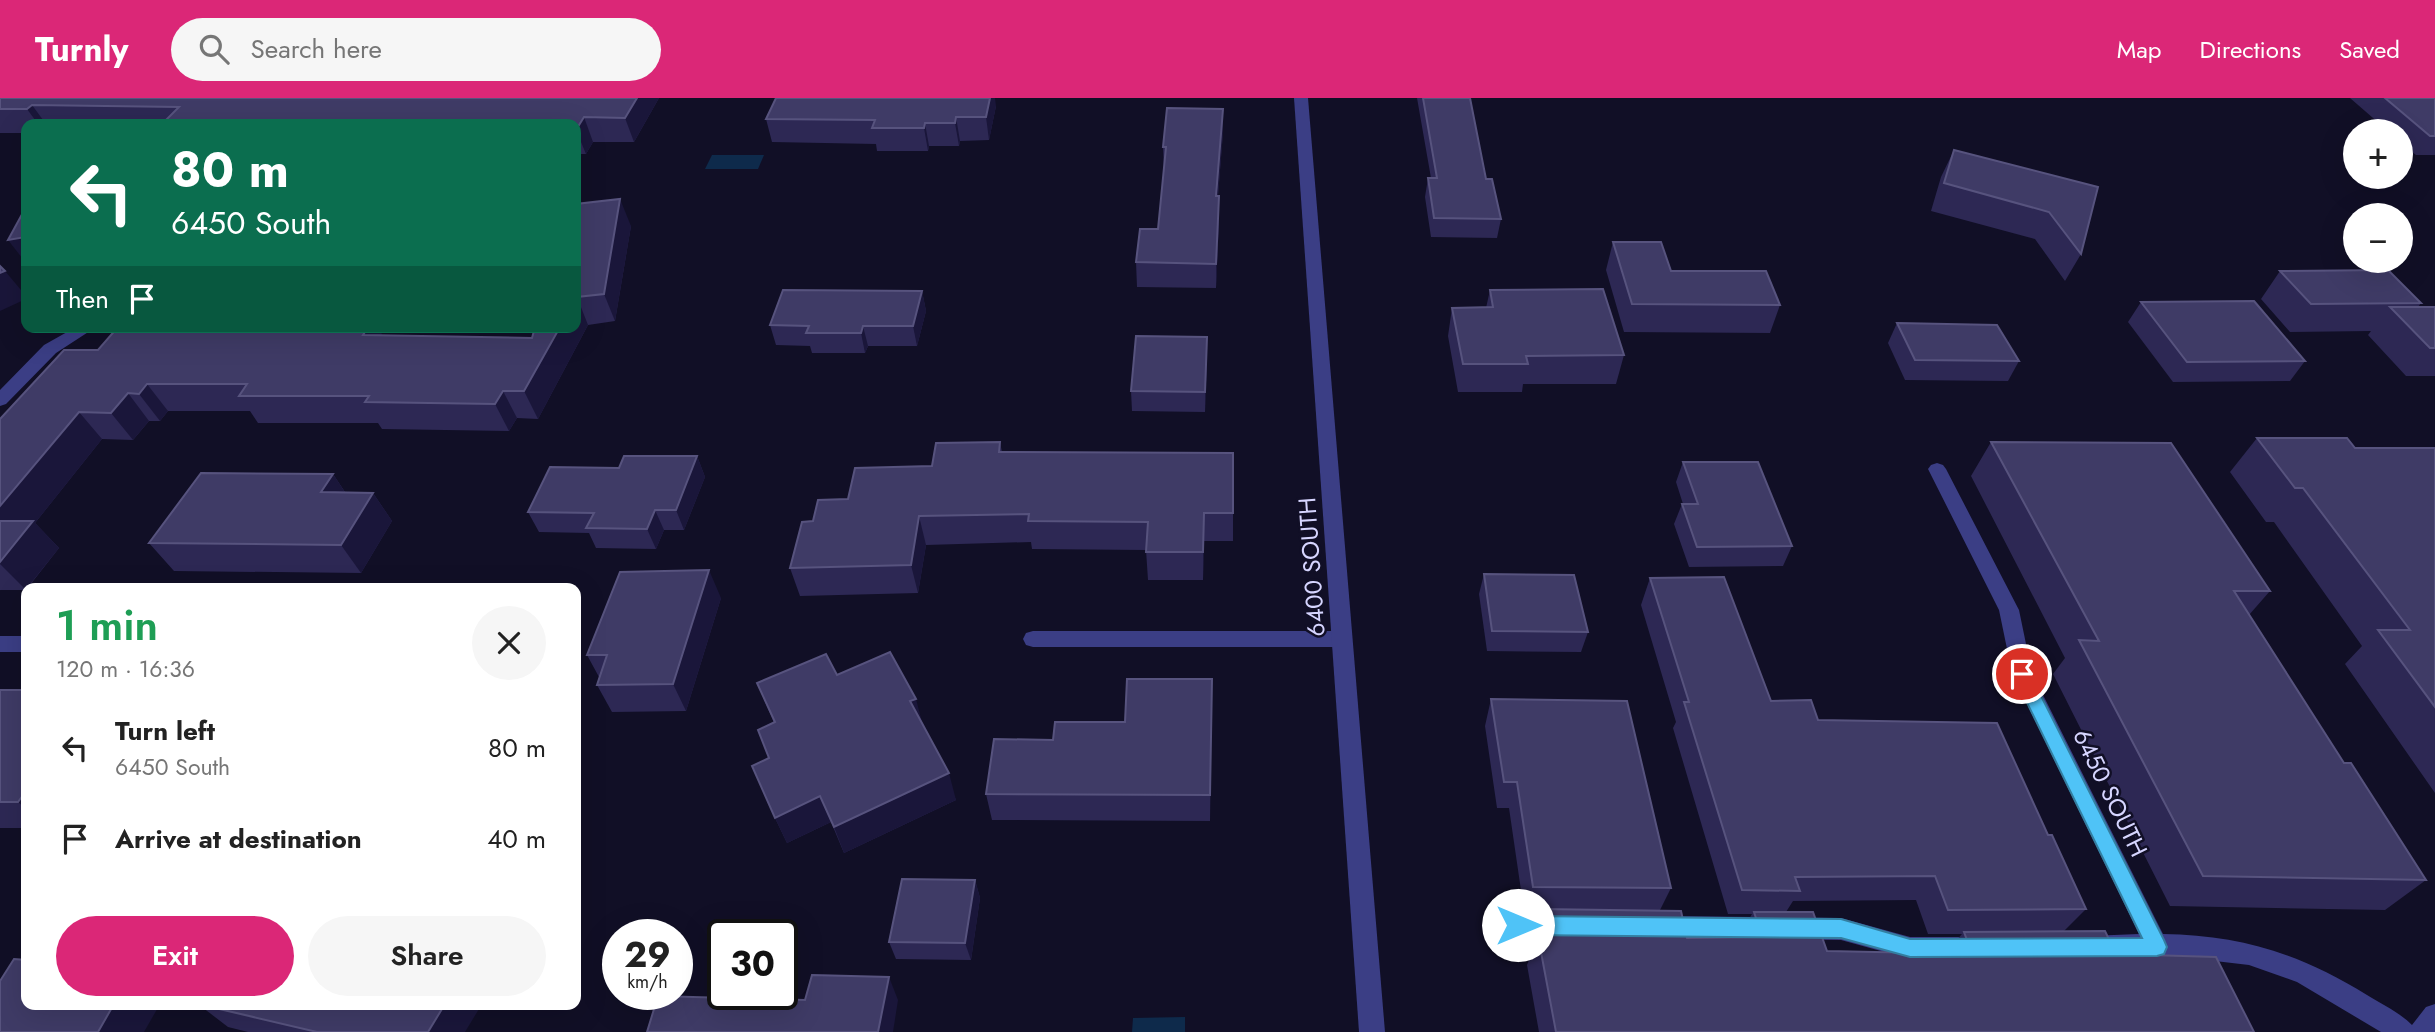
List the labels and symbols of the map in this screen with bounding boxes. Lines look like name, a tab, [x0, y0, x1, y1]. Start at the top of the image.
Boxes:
street label: 6400 SOUTH	[1289, 496, 1334, 638]
pin	[1992, 644, 2052, 704]
street label: 6450 SOUTH	[2064, 723, 2157, 863]
position arrow	[1481, 888, 1555, 962]
speed limit sign: 30	[707, 919, 798, 1010]

